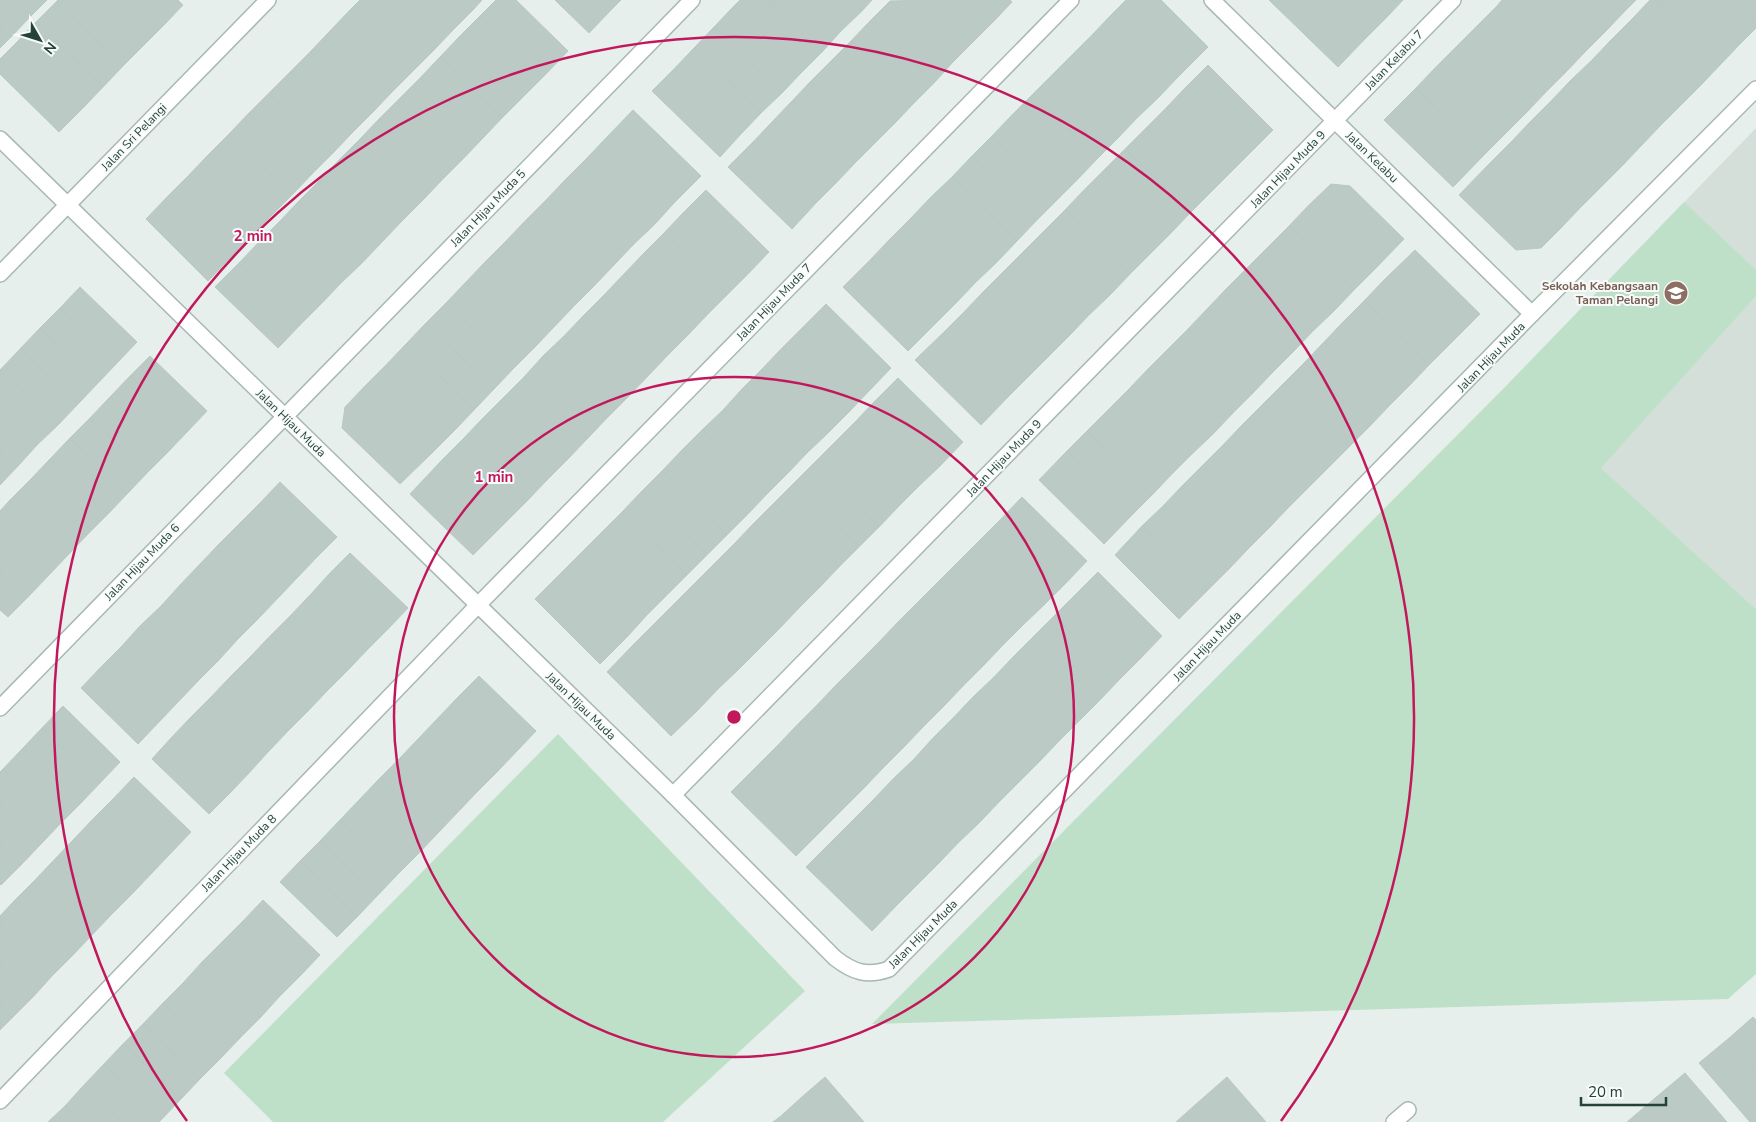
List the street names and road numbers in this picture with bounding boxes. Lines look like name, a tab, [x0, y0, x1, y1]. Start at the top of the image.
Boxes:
street label: Jalan Kelabu 7	[1361, 26, 1427, 94]
street label: Jalan Sri Pelangi	[97, 100, 170, 175]
street label: Jalan Hijau Muda 9	[1246, 127, 1329, 212]
street label: Jalan Kelabu	[1341, 127, 1402, 186]
street label: Jalan Hijau Muda 5	[446, 166, 529, 251]
street label: Jalan Hijau Muda 7	[732, 260, 815, 345]
street label: Jalan Hijau Muda	[1453, 319, 1528, 396]
street label: Jalan Hijau Muda	[252, 385, 329, 460]
street label: Jalan Hijau Muda 9	[962, 416, 1045, 501]
street label: Jalan Hijau Muda 6	[100, 520, 183, 605]
street label: Jalan Hijau Muda	[1169, 608, 1244, 685]
street label: Jalan Hijau Muda	[542, 668, 619, 743]
street label: Jalan Hijau Muda 8	[197, 811, 280, 896]
street label: Jalan Hijau Muda	[884, 896, 961, 973]

